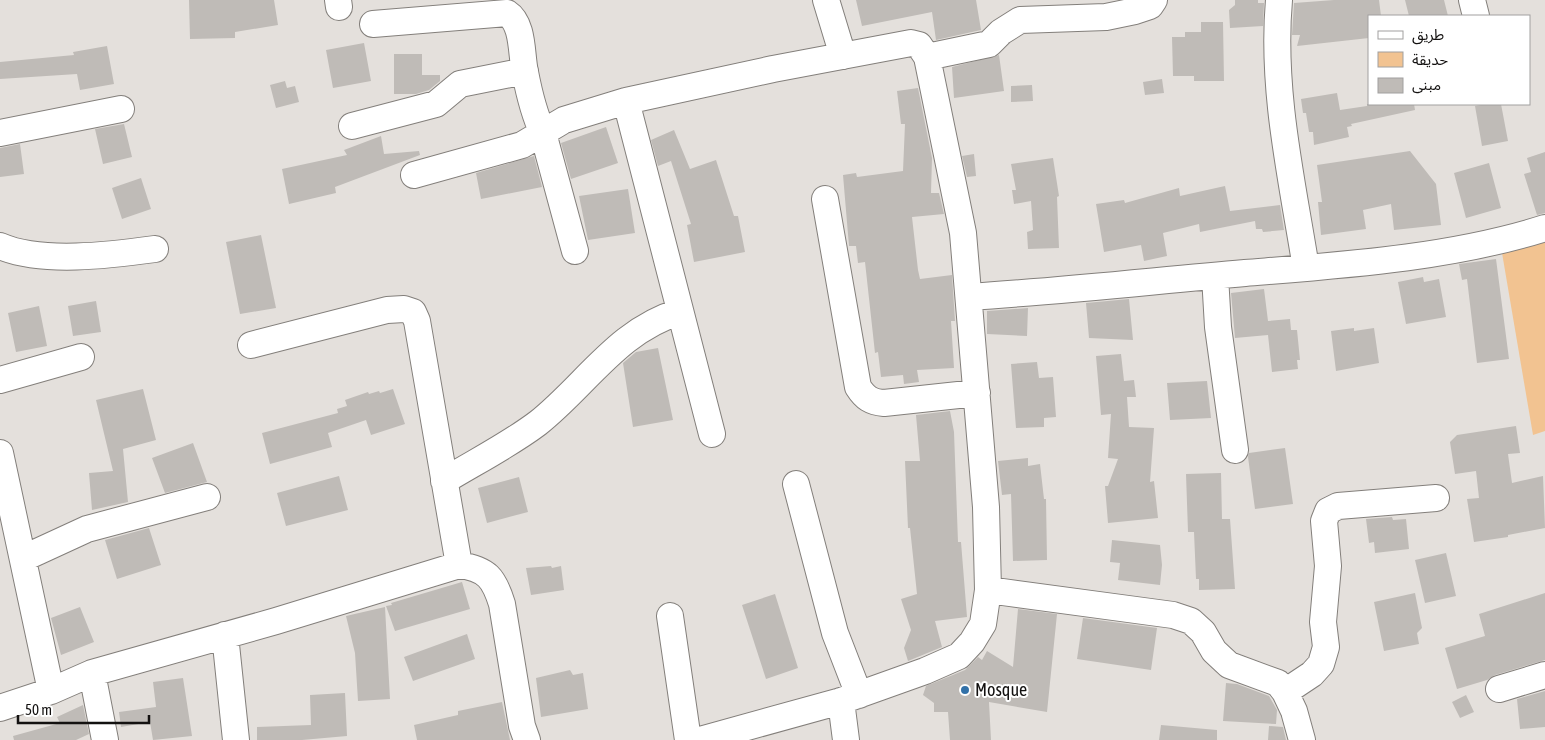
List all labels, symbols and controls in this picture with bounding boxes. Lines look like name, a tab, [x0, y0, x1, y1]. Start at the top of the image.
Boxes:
legend	[1368, 15, 1530, 105]
text: طريق	[1412, 26, 1444, 45]
text: حديقة	[1412, 51, 1448, 68]
text: مبنى	[1412, 76, 1441, 94]
place label: Mosque	[975, 679, 1027, 700]
marker: Mosque	[959, 684, 971, 696]
scale bar	[18, 692, 149, 724]
text: 50 m	[25, 701, 52, 718]

